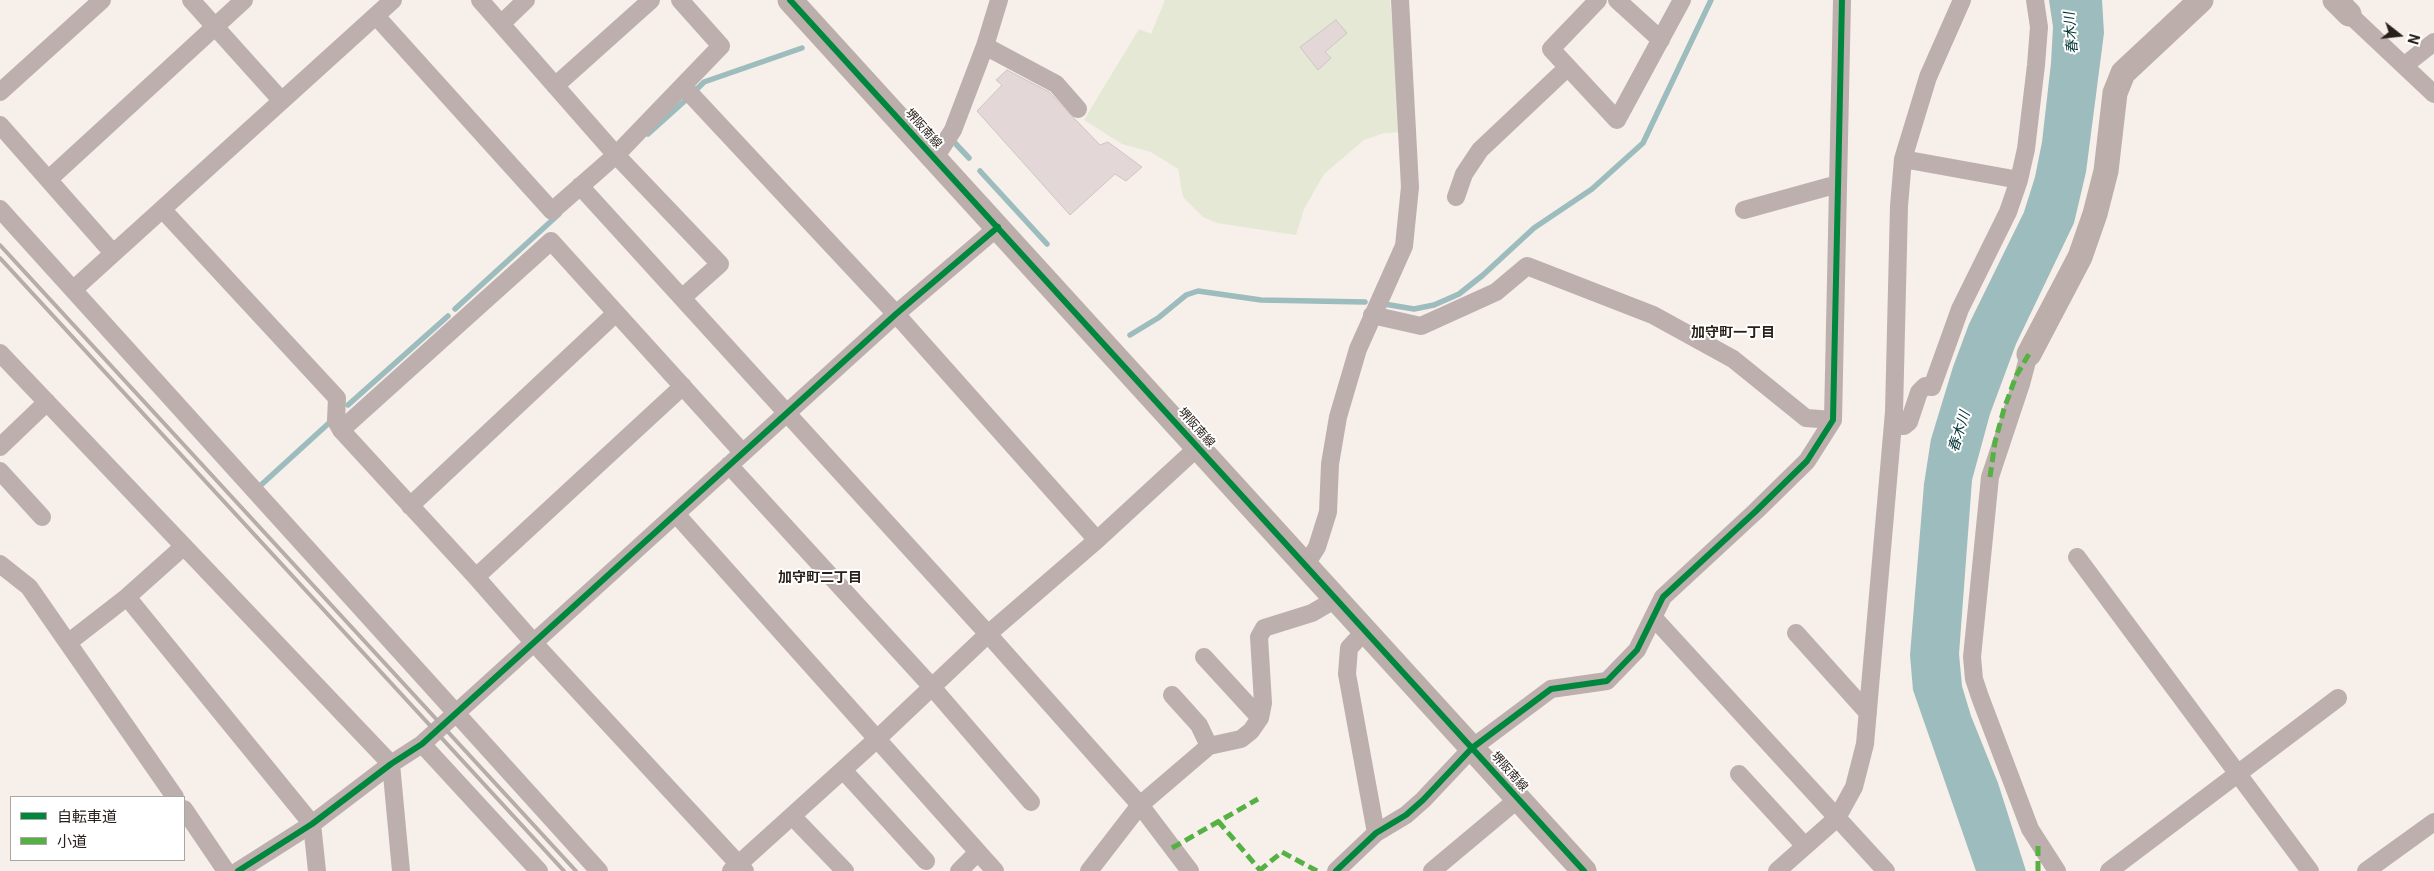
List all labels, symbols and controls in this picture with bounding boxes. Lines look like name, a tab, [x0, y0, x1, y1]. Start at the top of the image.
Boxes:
north arrow	[2374, 10, 2424, 60]
water label: 春木川	[2062, 11, 2082, 55]
text: N	[2404, 32, 2422, 46]
street label: 堺阪南線	[902, 106, 944, 152]
district label: 加守町一丁目	[1691, 325, 1775, 341]
street label: 堺阪南線	[1175, 405, 1217, 451]
water label: 春木川	[1946, 409, 1974, 455]
district label: 加守町二丁目	[778, 570, 862, 586]
street label: 堺阪南線	[1488, 749, 1530, 795]
legend	[10, 796, 185, 861]
text: 自転車道	[57, 808, 117, 826]
text: 小道	[57, 833, 87, 851]

